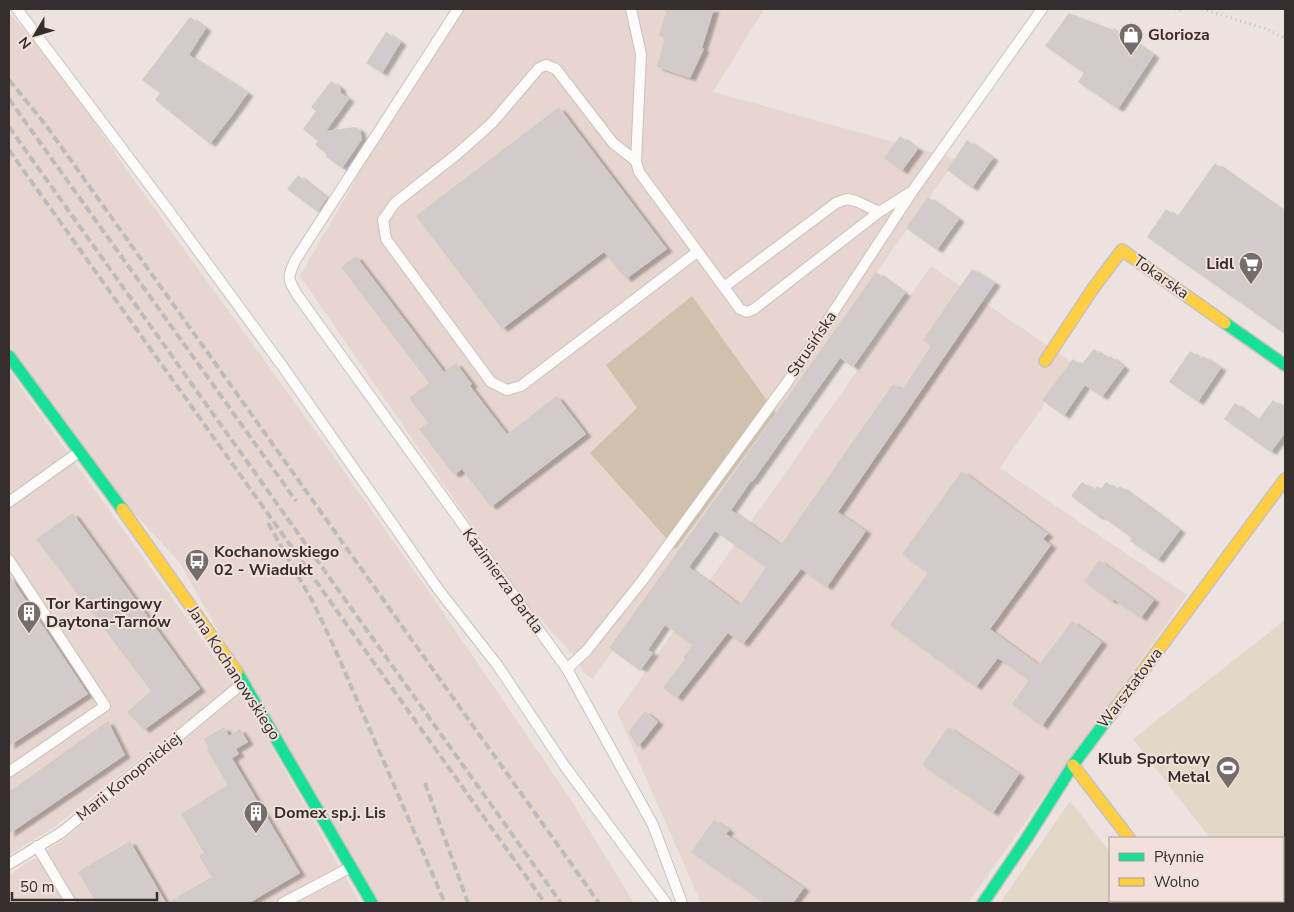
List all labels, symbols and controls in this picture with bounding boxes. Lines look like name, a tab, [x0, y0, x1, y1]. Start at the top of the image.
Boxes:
north arrow	[10, 10, 60, 60]
shop icon: Glorioza	[1118, 22, 1144, 56]
place label: Glorioza	[1148, 24, 1210, 46]
text: N	[14, 33, 36, 53]
street label: Tokarska	[1129, 250, 1193, 304]
supermarket icon: Lidl	[1238, 251, 1264, 285]
place label: Lidl	[1206, 253, 1234, 275]
street label: Strusińska	[782, 307, 842, 381]
street label: Kazimierza Bartla	[457, 524, 549, 638]
place label: Kochanowskiego 02 - Wiadukt	[214, 541, 339, 581]
bus stop icon: Kochanowskiego 02 - Wiadukt	[184, 548, 210, 582]
place label: Tor Kartingowy Daytona-Tarnów	[46, 593, 171, 633]
building icon: Tor Kartingowy Daytona-Tarnów	[16, 600, 42, 634]
street label: Jana Kochanowskiego	[182, 601, 286, 745]
street label: Warsztatowa	[1092, 643, 1168, 733]
street label: Marii Konopnickiej	[72, 728, 186, 826]
place label: Klub Sportowy Metal	[1098, 748, 1211, 788]
sports icon: Klub Sportowy Metal	[1215, 755, 1241, 789]
building icon: Domex sp.j. Lis	[243, 800, 269, 834]
place label: Domex sp.j. Lis	[274, 802, 386, 824]
legend	[1109, 837, 1284, 902]
text: Płynnie	[1154, 847, 1204, 867]
scale bar	[12, 870, 158, 902]
text: Wolno	[1154, 872, 1199, 892]
text: 50 m	[20, 877, 55, 897]

